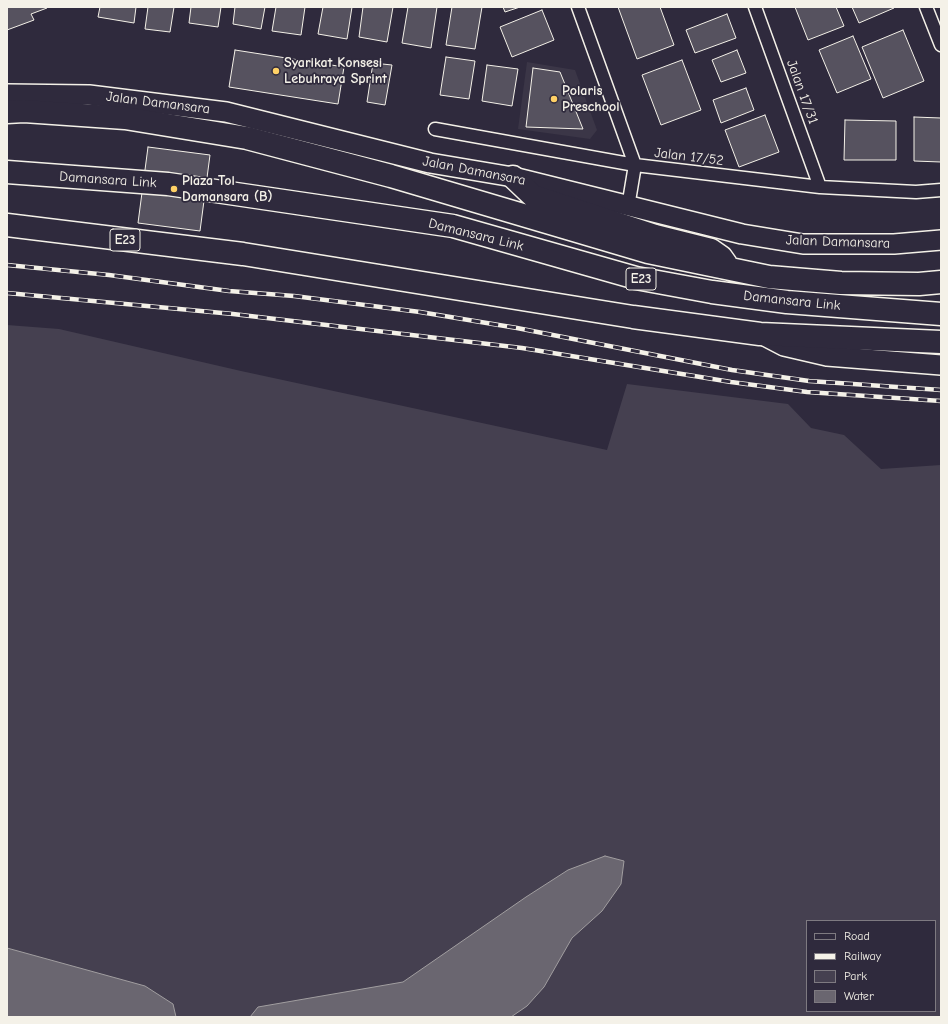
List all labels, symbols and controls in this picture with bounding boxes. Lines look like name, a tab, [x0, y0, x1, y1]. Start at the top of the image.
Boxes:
place label: Syarikat Konsesi Lebuhraya Sprint	[284, 55, 387, 88]
street label: Jalan 17/31	[783, 58, 821, 126]
marker: Syarikat Konsesi Lebuhraya Sprint	[271, 66, 281, 76]
place label: Polaris Preschool	[562, 83, 620, 116]
street label: Jalan Damansara	[105, 88, 211, 118]
marker: Polaris Preschool	[549, 94, 559, 104]
street label: Jalan 17/52	[653, 144, 725, 170]
street label: Jalan Damansara	[421, 153, 527, 189]
street label: Damansara Link	[59, 168, 157, 192]
place label: Plaza Tol Damansara (B)	[182, 173, 273, 206]
marker: Plaza Tol Damansara (B)	[169, 184, 179, 194]
street label: Damansara Link	[427, 215, 525, 255]
road number: E23	[110, 229, 140, 251]
street label: Jalan Damansara	[786, 232, 890, 252]
road number: E23	[626, 268, 656, 290]
street label: Damansara Link	[743, 288, 841, 314]
legend	[806, 920, 936, 1012]
text: Road	[844, 929, 870, 943]
text: Railway	[844, 949, 881, 963]
text: Park	[844, 969, 867, 983]
text: Water	[844, 989, 874, 1003]

